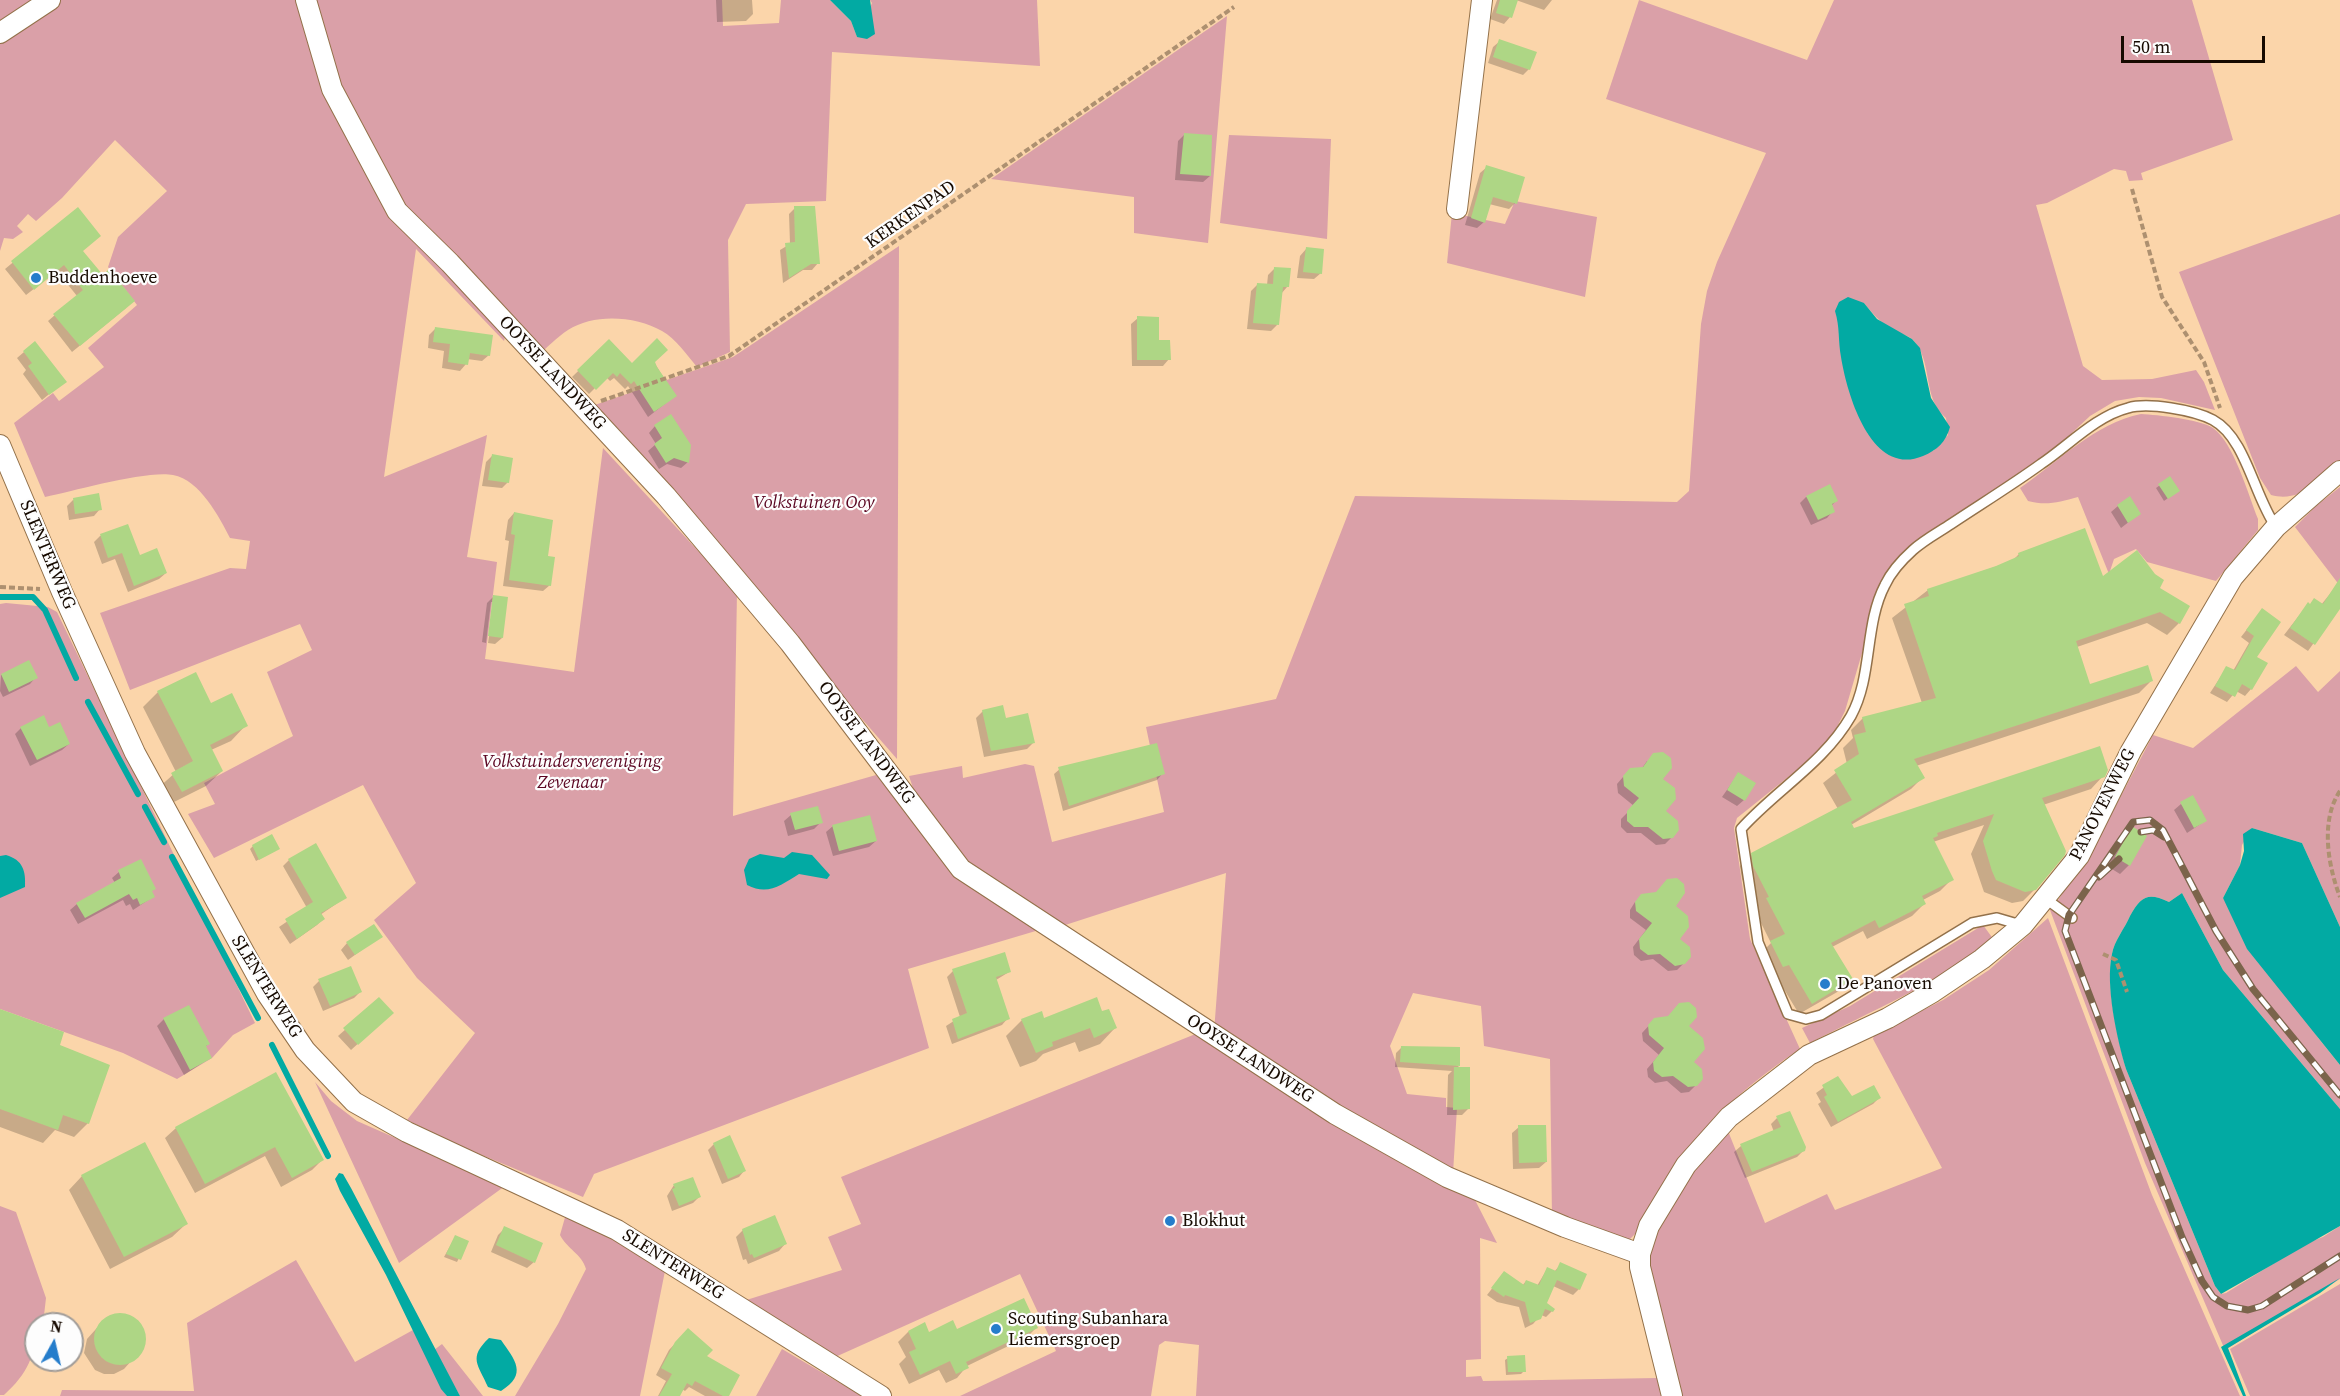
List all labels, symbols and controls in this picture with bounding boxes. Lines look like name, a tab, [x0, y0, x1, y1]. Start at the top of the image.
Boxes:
scale bar	[2124, 24, 2268, 62]
text: 50 m	[2132, 34, 2170, 59]
street label: KERKENPAD	[862, 176, 960, 254]
place label: Buddenhoeve	[48, 267, 157, 289]
marker: Buddenhoeve	[29, 271, 43, 285]
street label: OOYSE LANDWEG	[494, 312, 610, 434]
park label: Volkstuinen Ooy	[753, 492, 875, 514]
street label: SLENTERWEG	[14, 497, 80, 613]
street label: OOYSE LANDWEG	[813, 678, 919, 808]
street label: PANOVENWEG	[2066, 745, 2140, 865]
park label: Volkstuindersvereniging Zevenaar	[482, 751, 662, 794]
street label: SLENTERWEG	[226, 932, 306, 1042]
place label: De Panoven	[1837, 973, 1932, 995]
marker: De Panoven	[1818, 977, 1832, 991]
street label: OOYSE LANDWEG	[1182, 1010, 1318, 1108]
place label: Blokhut	[1182, 1210, 1245, 1232]
marker: Blokhut	[1163, 1214, 1177, 1228]
street label: SLENTERWEG	[618, 1225, 728, 1305]
place label: Scouting Subanhara Liemersgroep	[1008, 1308, 1168, 1350]
north arrow	[24, 1312, 84, 1372]
text: N	[49, 1314, 64, 1338]
marker: Scouting Subanhara Liemersgroep	[989, 1322, 1003, 1336]

